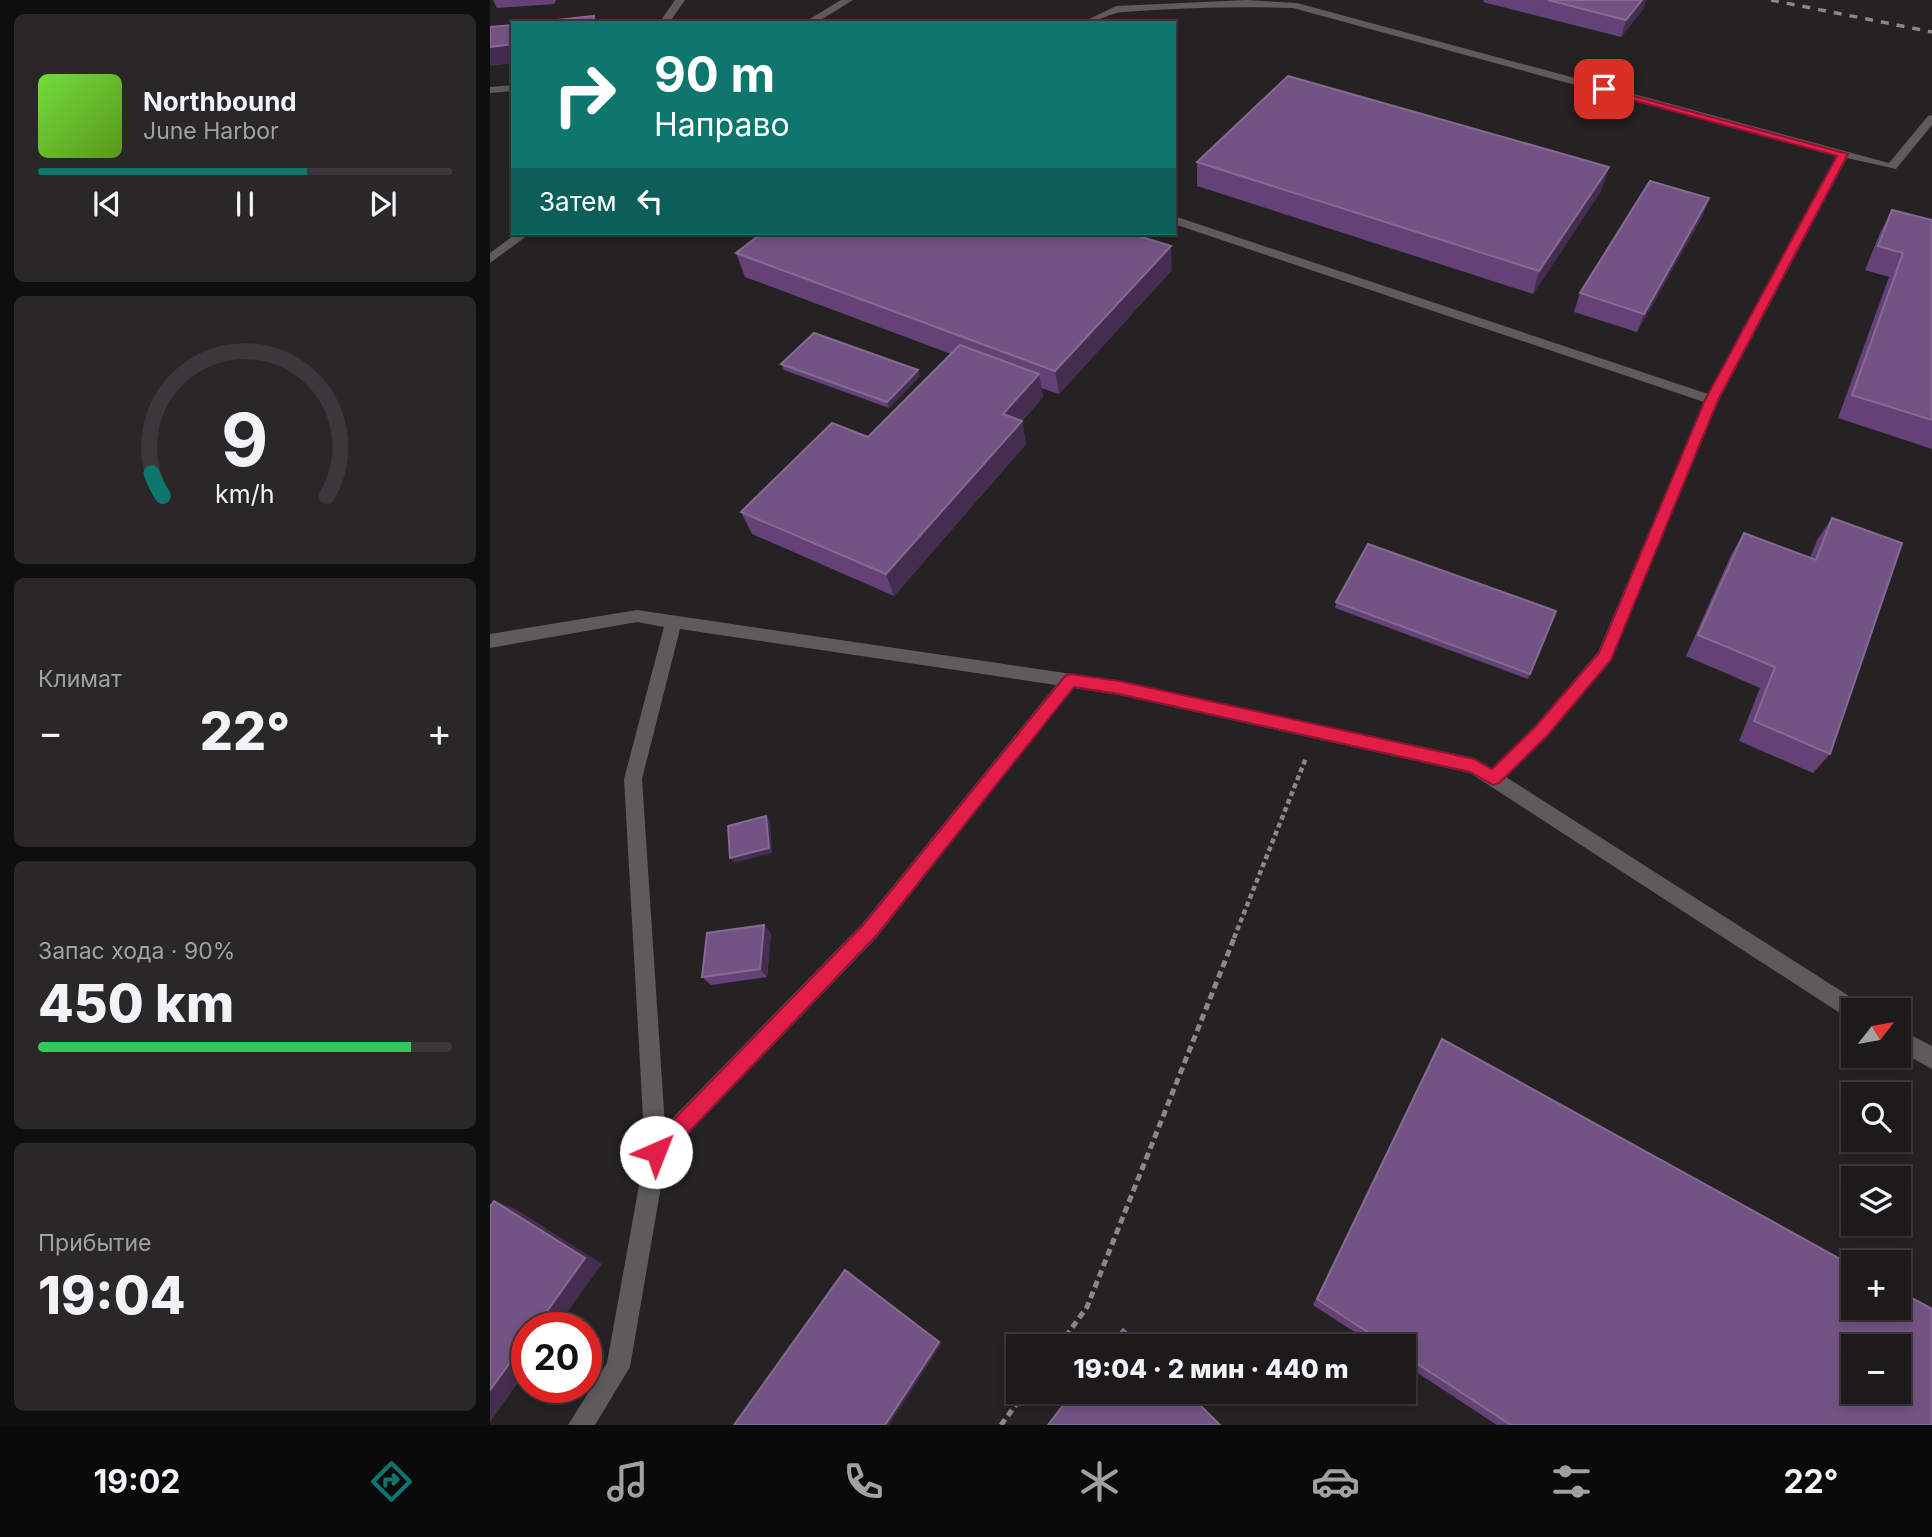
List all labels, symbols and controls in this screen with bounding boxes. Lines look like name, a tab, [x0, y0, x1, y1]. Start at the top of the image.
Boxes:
text: 90 m	[654, 45, 775, 104]
icon: right	[539, 49, 630, 140]
pin	[1574, 59, 1634, 119]
icon: arrive	[1585, 70, 1623, 108]
text: Northbound	[143, 86, 297, 117]
text: Направо	[654, 105, 790, 144]
text: June Harbor	[143, 117, 279, 145]
icon: left	[631, 182, 669, 220]
icon: previous	[88, 185, 126, 223]
icon: pause	[226, 185, 264, 223]
icon: next	[364, 185, 402, 223]
text: Затем	[539, 186, 617, 217]
text: 9	[221, 396, 269, 485]
text: km/h	[215, 479, 275, 509]
text: Климат	[38, 665, 122, 693]
text: 22°	[200, 700, 290, 763]
text: −	[38, 709, 63, 755]
text: +	[427, 709, 452, 755]
text: Запас хода · 90%	[38, 937, 235, 965]
text: 450 km	[38, 972, 234, 1035]
north arrow	[1841, 998, 1911, 1068]
map controls	[1841, 998, 1911, 1404]
button: search	[1841, 1082, 1911, 1152]
position arrow	[619, 1115, 693, 1189]
button: layers	[1841, 1166, 1911, 1236]
text: Прибытие	[38, 1229, 151, 1257]
button: +	[1841, 1250, 1911, 1320]
text: 19:04	[38, 1264, 185, 1327]
speed limit sign: 20	[511, 1312, 602, 1403]
button: −	[1841, 1334, 1911, 1404]
text: 19:04 · 2 мин · 440 m	[1073, 1353, 1349, 1384]
icon: directions	[367, 1457, 416, 1506]
icon: music	[603, 1457, 652, 1506]
icon: phone	[839, 1457, 888, 1506]
icon: climate	[1075, 1457, 1124, 1506]
icon: car	[1311, 1457, 1360, 1506]
icon: filters	[1547, 1457, 1596, 1506]
text: 19:02	[93, 1462, 180, 1501]
text: 22°	[1783, 1462, 1838, 1501]

